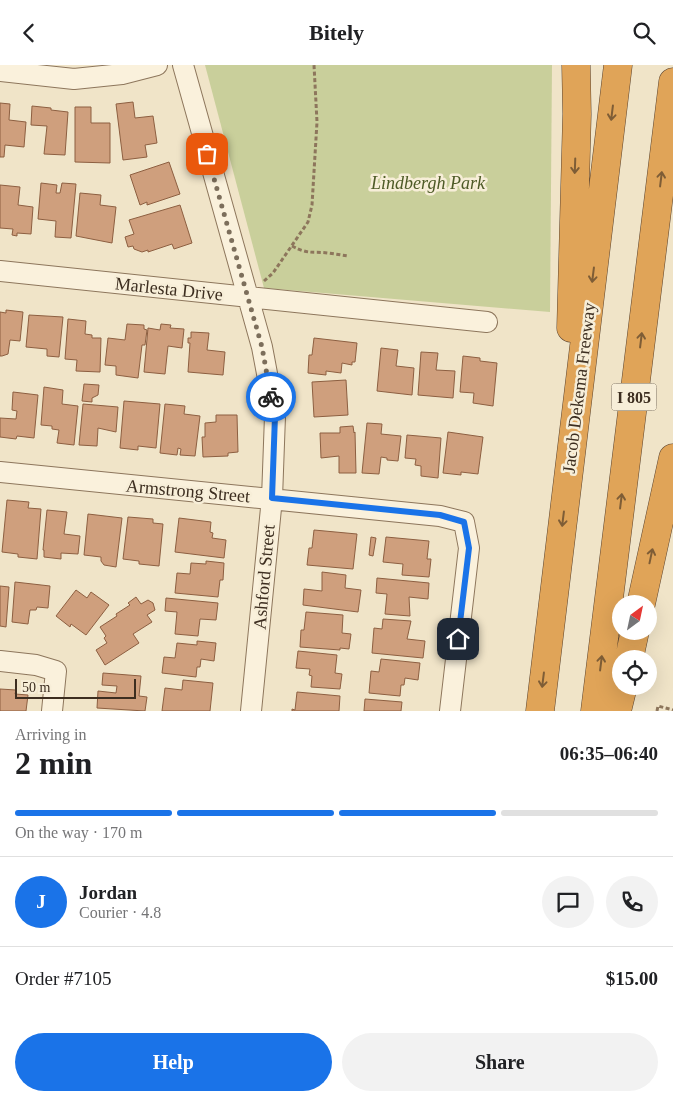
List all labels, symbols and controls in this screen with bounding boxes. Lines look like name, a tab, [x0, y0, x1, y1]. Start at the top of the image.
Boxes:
icon: back	[15, 19, 43, 47]
icon: search	[630, 19, 658, 47]
text: Bitely	[309, 20, 364, 45]
one-way arrow	[607, 105, 617, 121]
pin	[186, 133, 228, 175]
icon: bag	[193, 140, 221, 168]
one-way arrow	[571, 158, 580, 174]
one-way arrow	[656, 171, 666, 187]
park label: Lindbergh Park	[370, 173, 486, 193]
one-way arrow	[588, 266, 598, 282]
street label: Marlesta Drive	[114, 273, 224, 305]
street label: Jacob Dekema Freeway	[559, 301, 599, 475]
one-way arrow	[636, 332, 646, 348]
courier	[246, 372, 296, 422]
icon: bike	[257, 383, 285, 411]
road number: I 805	[612, 383, 656, 411]
street label: Armstrong Street	[125, 476, 251, 506]
one-way arrow	[617, 494, 627, 510]
one-way arrow	[558, 511, 568, 527]
street label: Ashford Street	[249, 524, 279, 630]
one-way arrow	[647, 549, 656, 565]
north arrow	[612, 595, 658, 640]
map controls	[612, 595, 657, 695]
pin	[437, 618, 479, 660]
icon: home	[444, 625, 472, 653]
button: locate	[612, 650, 657, 695]
one-way arrow	[597, 655, 607, 671]
one-way arrow	[538, 672, 548, 688]
scale bar	[15, 676, 136, 699]
text: 50 m	[22, 680, 50, 695]
text: Arriving in	[15, 726, 87, 743]
text: 06:35–06:40	[560, 743, 658, 764]
text: 2 min	[15, 745, 92, 781]
text: On the way · 170 m	[15, 824, 143, 841]
button: chat	[542, 876, 594, 928]
button: phone	[606, 876, 658, 928]
text: Jordan	[79, 882, 137, 903]
text: J	[36, 891, 46, 912]
text: Courier · 4.8	[79, 904, 161, 921]
text: Order #7105	[15, 968, 112, 989]
text: $15.00	[606, 968, 658, 989]
button: Help	[15, 1033, 332, 1091]
button: Share	[342, 1033, 658, 1091]

